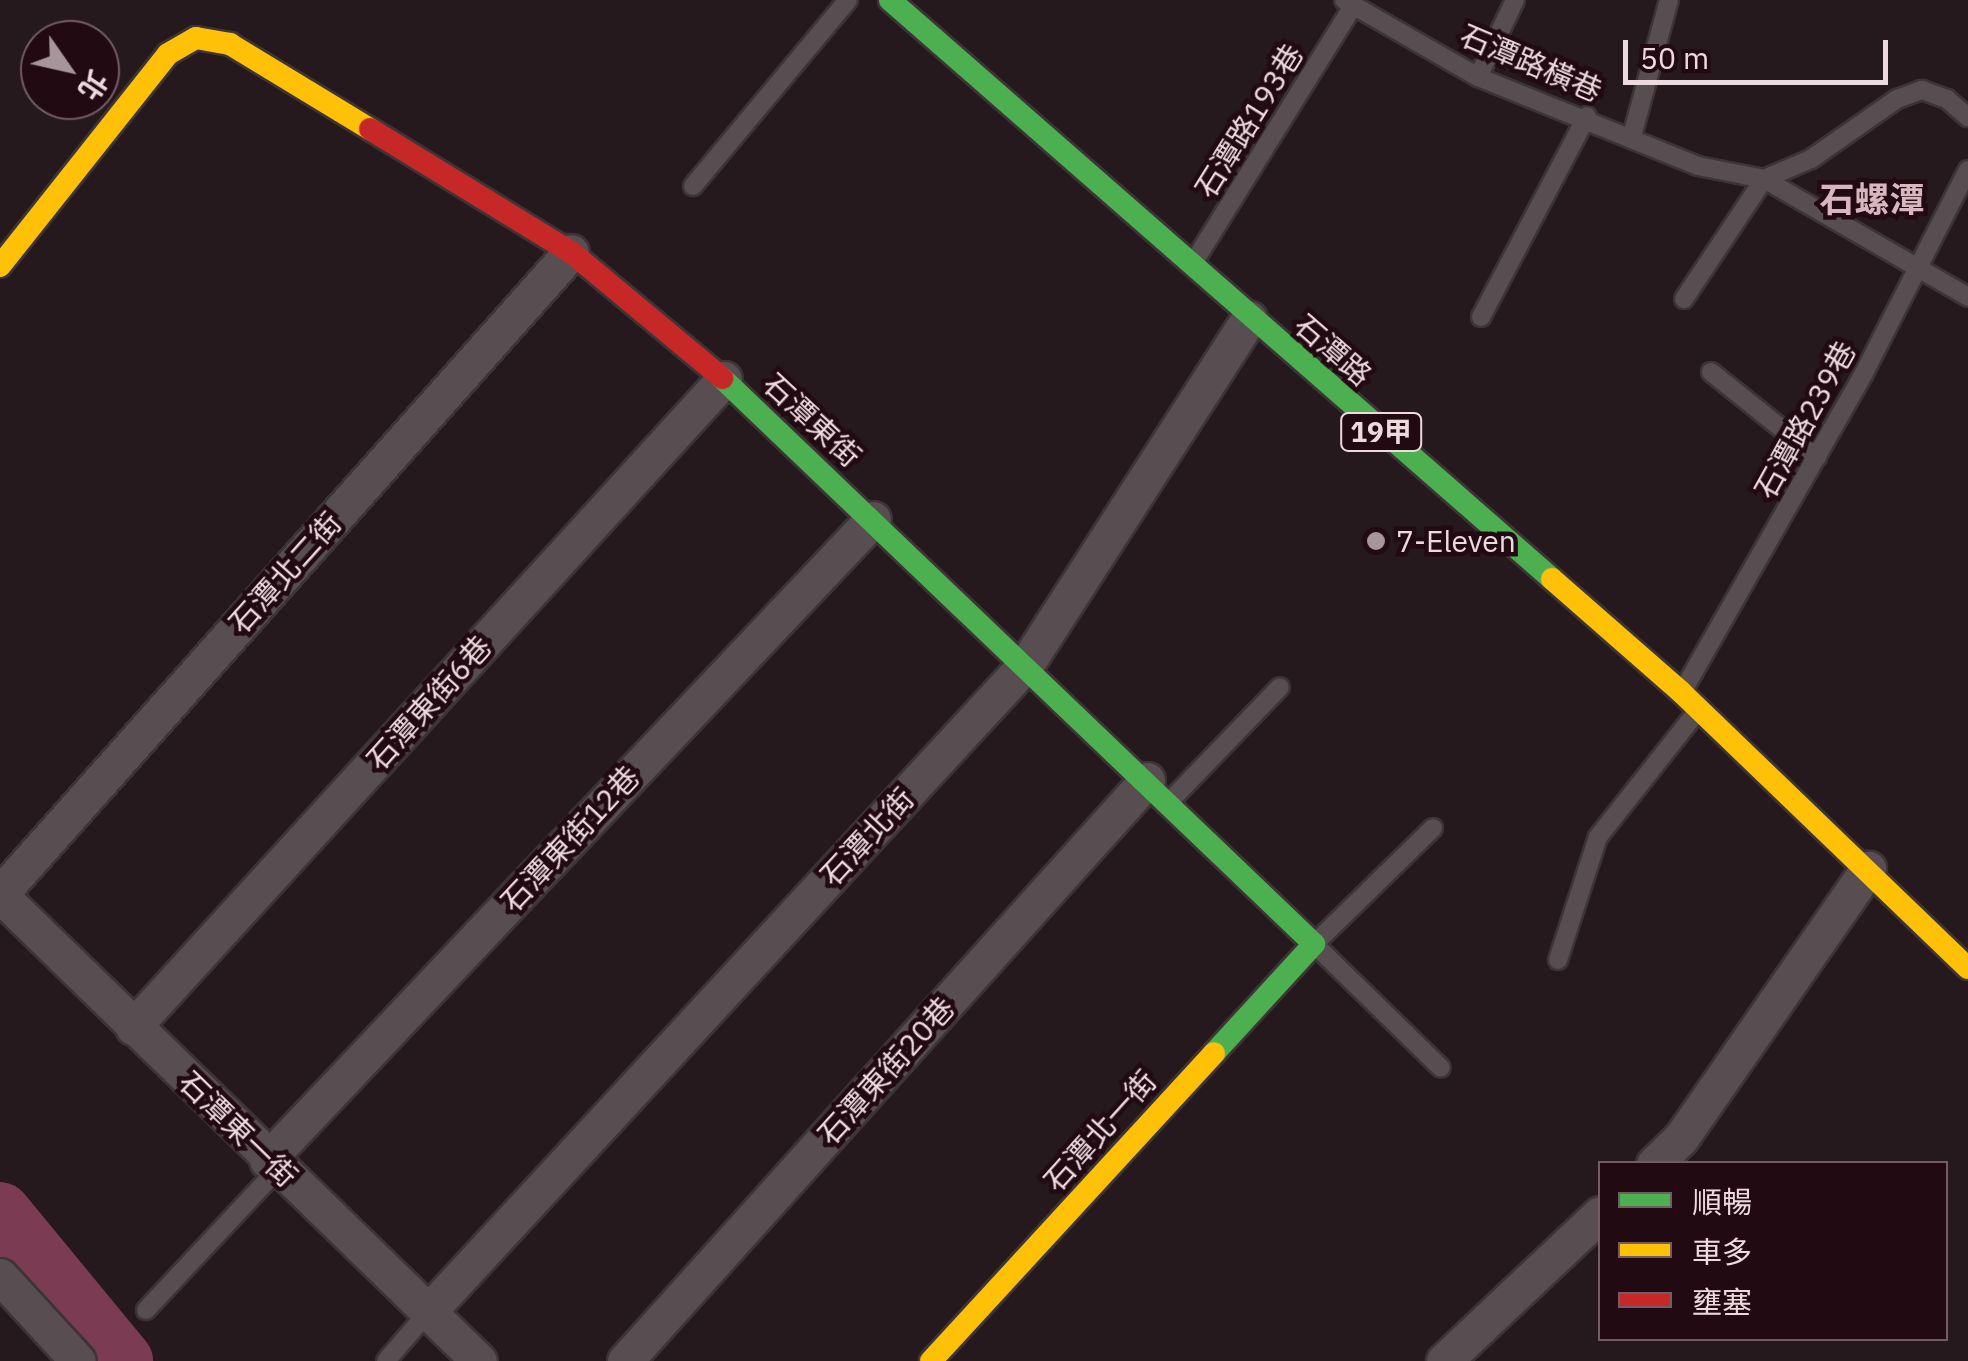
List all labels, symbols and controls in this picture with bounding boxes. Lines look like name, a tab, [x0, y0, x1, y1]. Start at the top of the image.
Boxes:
street label: 石潭路橫巷	[1455, 17, 1607, 109]
north arrow	[20, 20, 120, 120]
scale bar	[1628, 20, 1893, 82]
street label: 石潭路193巷	[1188, 38, 1310, 204]
text: 50 m	[1640, 38, 1709, 77]
text: 北	[70, 64, 117, 108]
district label: 石螺潭	[1820, 178, 1924, 220]
street label: 石潭路	[1287, 307, 1379, 393]
street label: 石潭路239巷	[1747, 335, 1863, 505]
street label: 石潭東街	[756, 366, 868, 474]
road number: 19甲	[1338, 409, 1424, 455]
street label: 石潭北二街	[221, 505, 349, 641]
place label: 7-Eleven	[1396, 523, 1516, 559]
marker: 7-Eleven	[1365, 530, 1387, 552]
street label: 石潭東街6巷	[359, 629, 499, 777]
street label: 石潭東街12巷	[493, 759, 647, 919]
street label: 石潭北街	[813, 781, 921, 893]
street label: 石潭東街20巷	[810, 990, 962, 1152]
street label: 石潭北一街	[1036, 1063, 1164, 1199]
street label: 石潭東一街	[172, 1064, 304, 1194]
legend	[1598, 1161, 1948, 1341]
text: 順暢	[1692, 1182, 1752, 1221]
text: 車多	[1692, 1232, 1752, 1271]
text: 壅塞	[1692, 1282, 1752, 1321]

